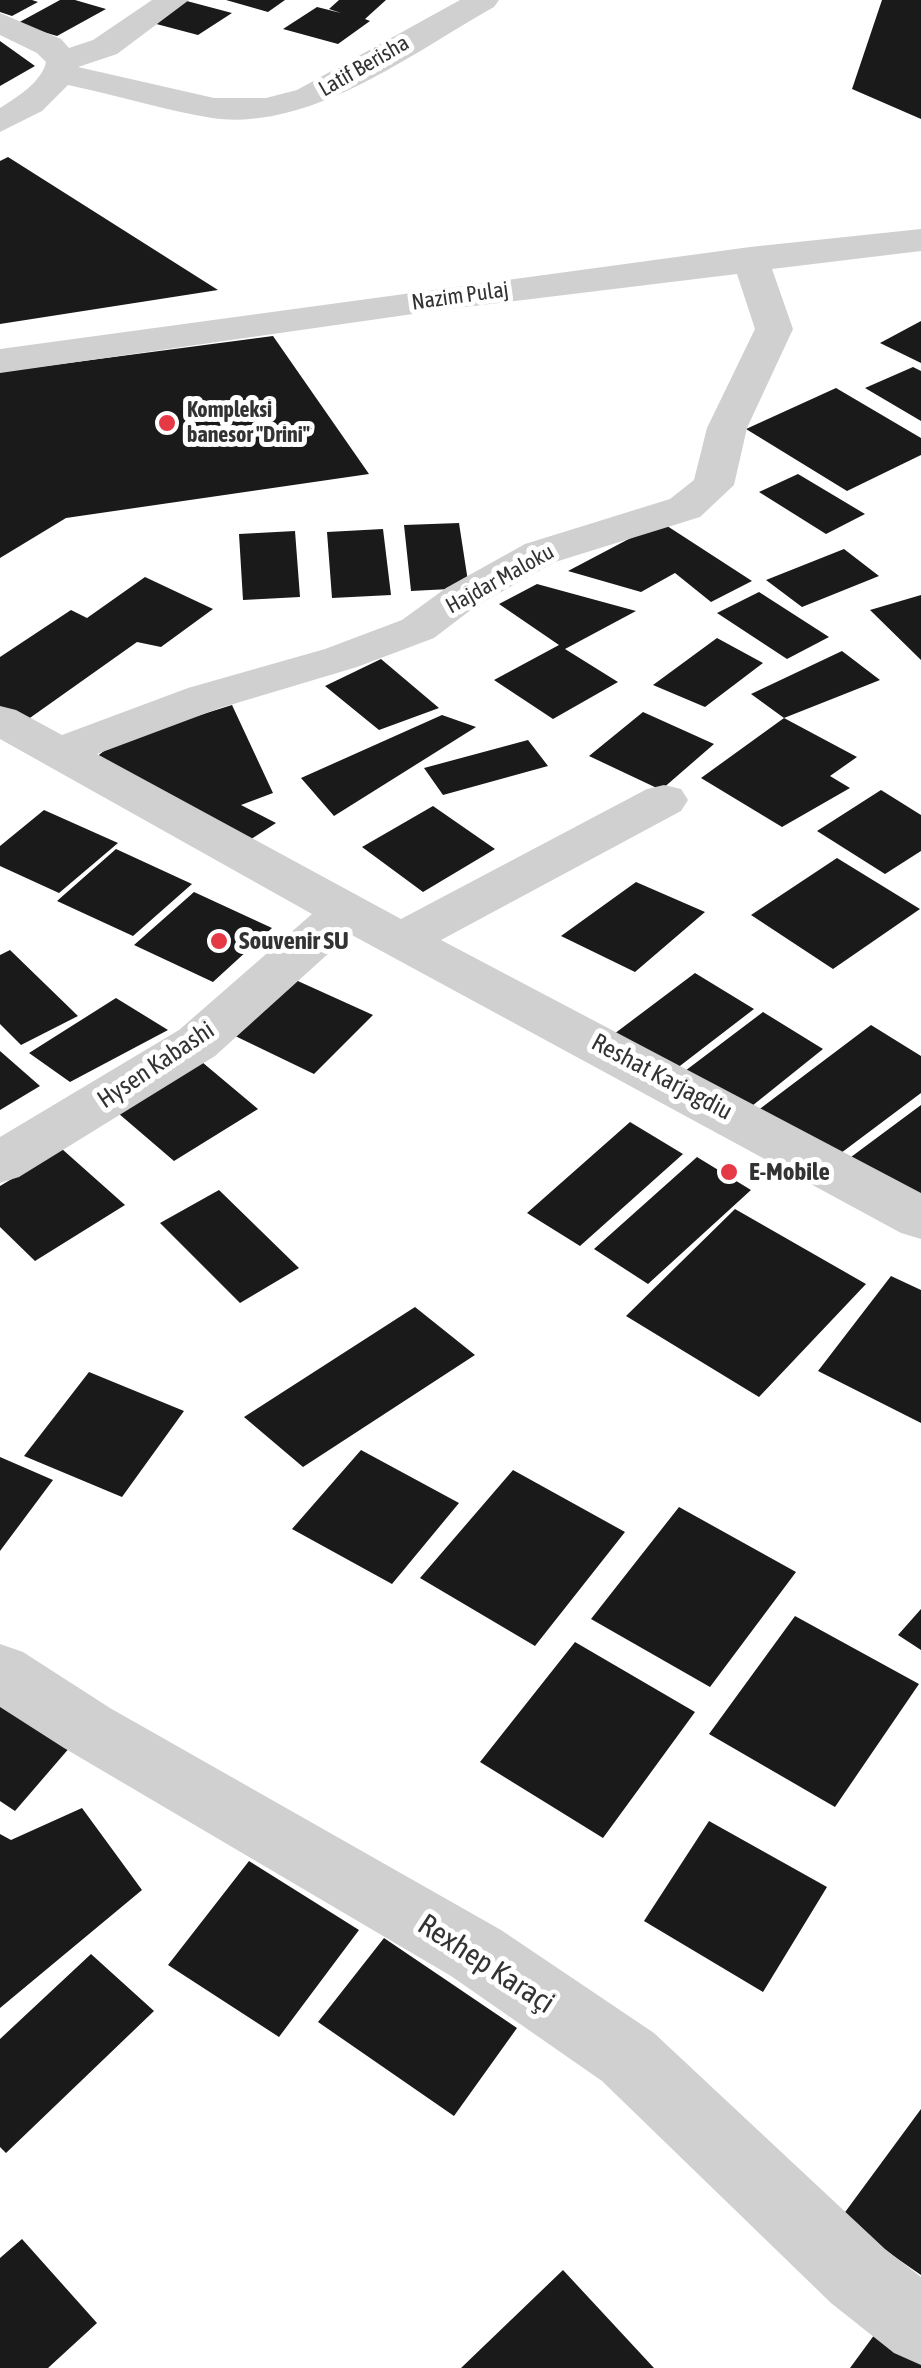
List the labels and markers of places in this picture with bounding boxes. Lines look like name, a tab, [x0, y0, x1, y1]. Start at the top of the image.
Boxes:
place label: Kompleksi banesor "Drini"	[187, 397, 310, 448]
marker: Kompleksi banesor "Drini"	[156, 412, 178, 434]
place label: Souvenir SU	[239, 926, 349, 956]
marker: Souvenir SU	[208, 930, 230, 952]
place label: E-Mobile	[749, 1157, 830, 1187]
marker: E-Mobile	[718, 1161, 740, 1183]

